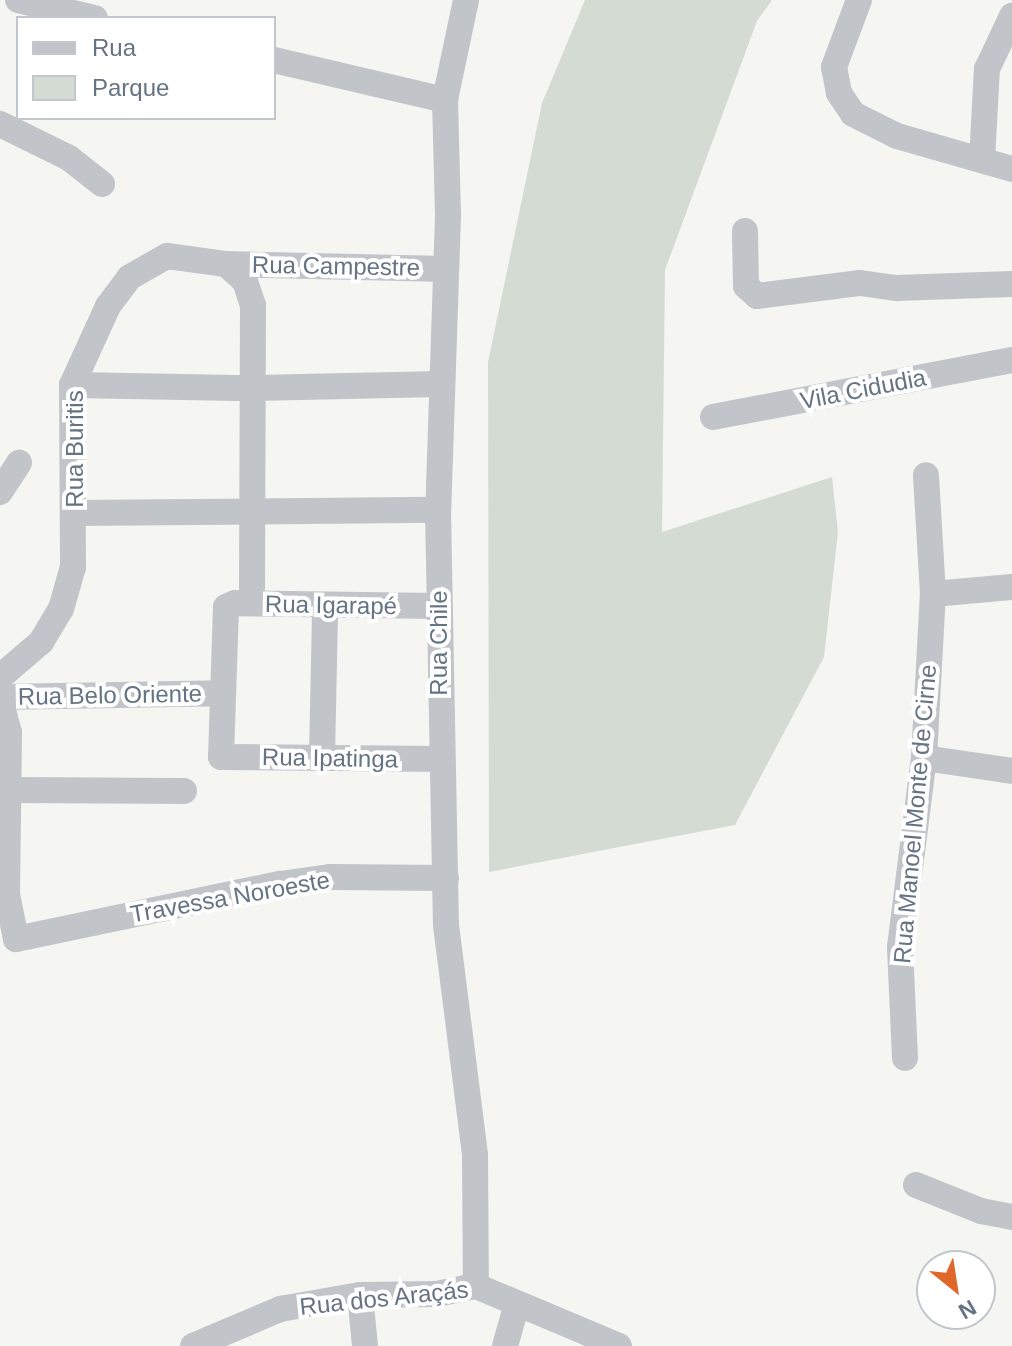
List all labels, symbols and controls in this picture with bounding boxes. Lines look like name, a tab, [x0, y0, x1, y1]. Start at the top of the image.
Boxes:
legend	[16, 16, 276, 120]
text: Rua	[92, 34, 136, 61]
text: Parque	[92, 74, 169, 101]
street label: Rua Campestre	[252, 250, 420, 282]
street label: Vila Cidudia	[798, 363, 928, 415]
street label: Rua Buritis	[61, 390, 89, 508]
street label: Rua Igarapé	[265, 589, 397, 621]
street label: Rua Chile	[425, 590, 453, 696]
street label: Rua Manoel Monte de Cirne	[888, 663, 942, 965]
street label: Rua Belo Oriente	[18, 679, 202, 711]
street label: Rua Ipatinga	[262, 742, 398, 774]
street label: Travessa Noroeste	[128, 865, 332, 929]
north arrow	[916, 1250, 996, 1330]
street label: Rua dos Araçás	[298, 1275, 470, 1321]
text: N	[954, 1295, 980, 1324]

